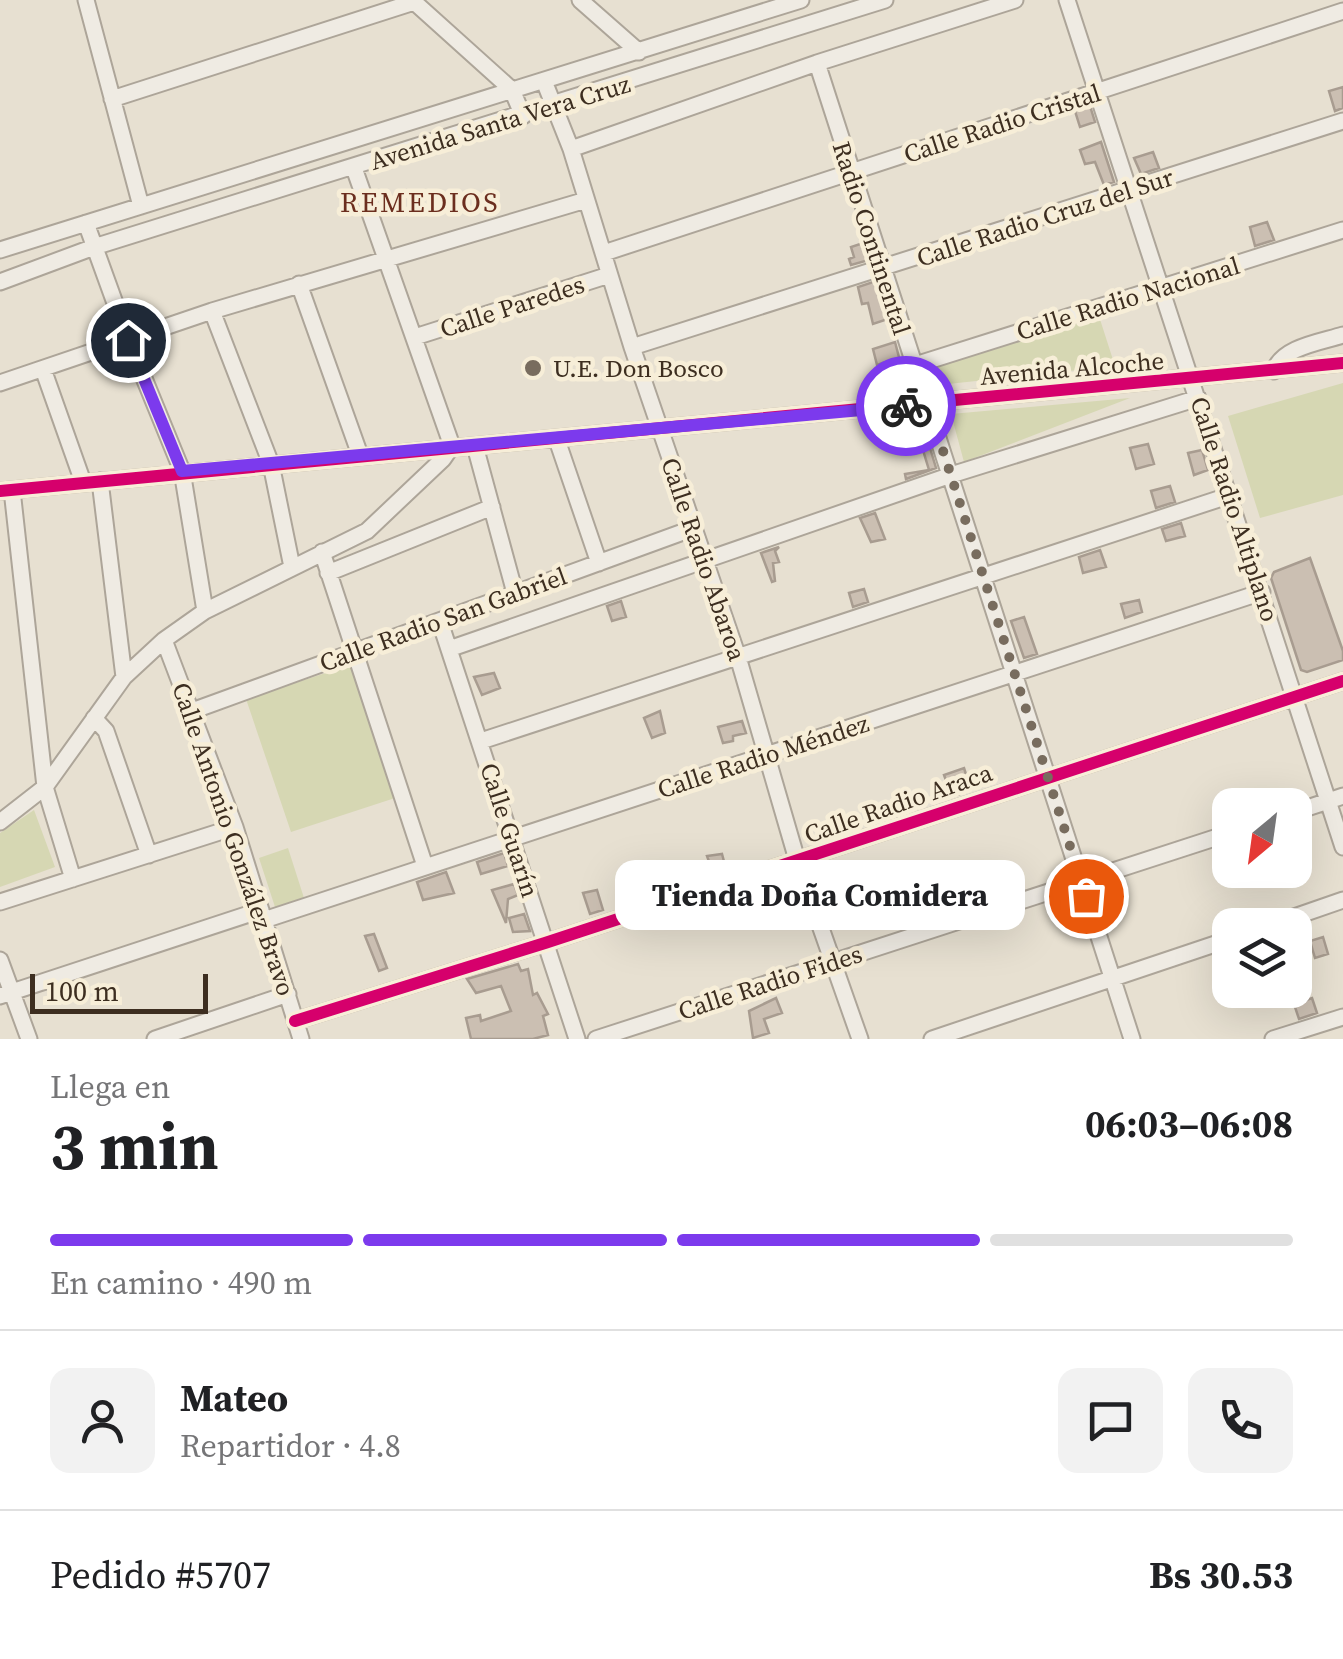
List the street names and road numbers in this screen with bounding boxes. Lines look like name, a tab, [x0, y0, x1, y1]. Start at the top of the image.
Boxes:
street label: Avenida Santa Vera Cruz	[366, 66, 634, 178]
street label: Calle Radio Cristal	[899, 75, 1105, 171]
street label: Radio Continental	[825, 137, 919, 339]
street label: Calle Radio Cruz del Sur	[912, 159, 1178, 275]
street label: Calle Radio Nacional	[1012, 248, 1244, 348]
street label: Calle Paredes	[435, 267, 589, 345]
street label: Avenida Alcoche	[979, 343, 1165, 393]
street label: Calle Radio Altiplano	[1183, 392, 1287, 626]
street label: Calle Radio Abaroa	[653, 453, 755, 665]
street label: Calle Radio San Gabriel	[315, 558, 571, 680]
street label: Calle Antonio González Bravo	[164, 678, 304, 1000]
street label: Calle Radio Méndez	[653, 706, 873, 806]
street label: Calle Radio Araca	[799, 755, 997, 851]
street label: Calle Guarín	[472, 758, 548, 902]
street label: Calle Radio Fides	[674, 936, 866, 1028]

